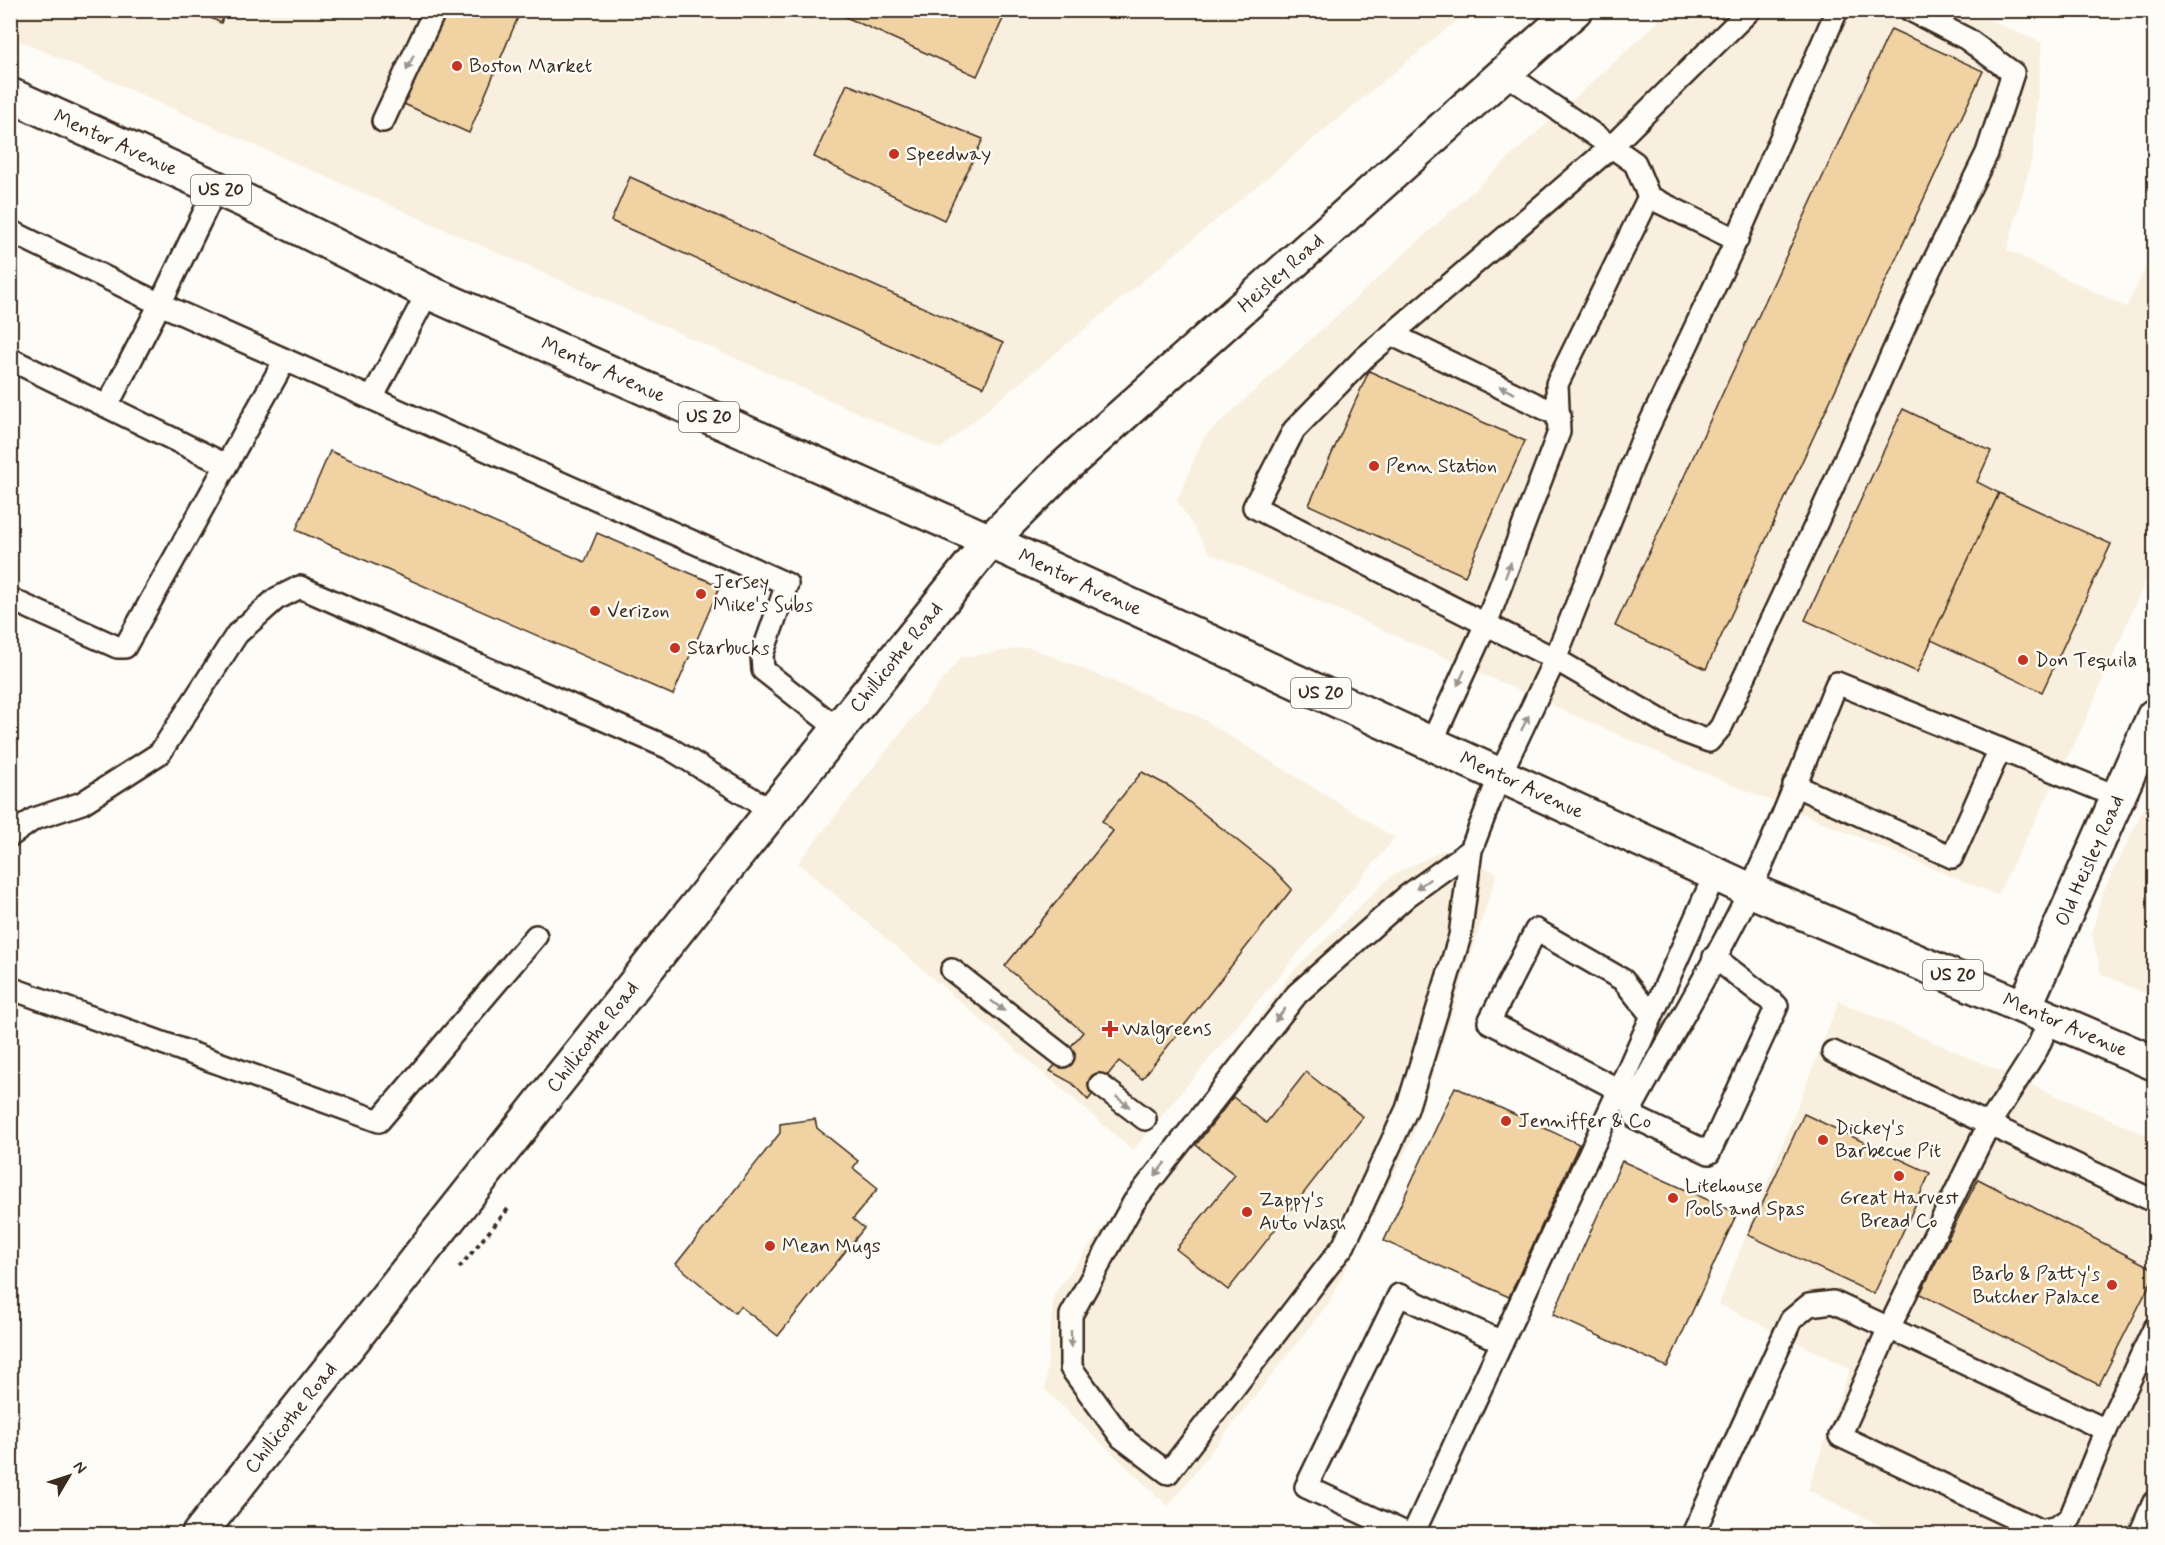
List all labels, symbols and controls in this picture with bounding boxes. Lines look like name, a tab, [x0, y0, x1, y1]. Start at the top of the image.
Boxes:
place label: Boston Market	[469, 53, 592, 80]
one-way arrow	[406, 55, 415, 72]
marker: Boston Market	[450, 59, 464, 73]
street label: Mentor Avenue	[49, 103, 182, 182]
place label: Speedway	[906, 141, 991, 168]
marker: Speedway	[887, 147, 901, 161]
road number: US 20	[191, 175, 251, 205]
street label: Heisley Road	[1232, 228, 1330, 319]
street label: Mentor Avenue	[537, 330, 670, 409]
one-way arrow	[1499, 386, 1516, 395]
road number: US 20	[679, 402, 739, 432]
place label: Penn Station	[1386, 453, 1497, 480]
marker: Penn Station	[1367, 459, 1381, 473]
street label: Mentor Avenue	[1014, 542, 1146, 623]
one-way arrow	[1503, 561, 1513, 579]
place label: Jersey Mike's Subs	[713, 569, 813, 619]
marker: Jersey Mike's Subs	[694, 587, 708, 601]
street label: Chillicothe Road	[843, 596, 949, 719]
place label: Verizon	[607, 598, 670, 625]
marker: Verizon	[588, 604, 602, 618]
place label: Starbucks	[687, 635, 770, 662]
marker: Starbucks	[668, 641, 682, 655]
place label: Don Tequila	[2035, 647, 2137, 674]
marker: Don Tequila	[2016, 653, 2030, 667]
one-way arrow	[1457, 669, 1466, 686]
road number: US 20	[1291, 678, 1351, 708]
one-way arrow	[1520, 714, 1530, 731]
street label: Mentor Avenue	[1455, 745, 1588, 825]
street label: Old Heisley Road	[2049, 791, 2131, 931]
one-way arrow	[1416, 878, 1432, 890]
road number: US 20	[1923, 960, 1983, 990]
street label: Chillicothe Road	[540, 976, 645, 1098]
street label: Mentor Avenue	[1998, 986, 2132, 1064]
one-way arrow	[990, 999, 1006, 1012]
one-way arrow	[1275, 1008, 1287, 1023]
place label: Walgreens	[1122, 1016, 1212, 1044]
marker: Walgreens	[1103, 1022, 1117, 1036]
one-way arrow	[1114, 1096, 1130, 1108]
place label: Jenniffer & Co	[1518, 1108, 1651, 1135]
marker: Jenniffer & Co	[1499, 1114, 1513, 1128]
place label: Dickey's Barbecue Pit	[1835, 1115, 1941, 1165]
marker: Dickey's Barbecue Pit	[1816, 1133, 1830, 1147]
one-way arrow	[1153, 1161, 1166, 1177]
marker: Great Harvest Bread Co	[1892, 1169, 1906, 1183]
place label: Litehouse Pools and Spas	[1685, 1173, 1805, 1223]
place label: Great Harvest Bread Co	[1839, 1185, 1959, 1235]
place label: Zappy's Auto Wash	[1259, 1187, 1346, 1237]
marker: Litehouse Pools and Spas	[1666, 1191, 1680, 1205]
marker: Zappy's Auto Wash	[1240, 1205, 1254, 1219]
place label: Mean Mugs	[782, 1233, 881, 1260]
marker: Mean Mugs	[763, 1239, 777, 1253]
place label: Barb & Patty's Butcher Palace	[1972, 1261, 2100, 1311]
marker: Barb & Patty's Butcher Palace	[2105, 1278, 2119, 1292]
one-way arrow	[1066, 1329, 1076, 1348]
street label: Chillicothe Road	[238, 1357, 343, 1479]
north arrow	[39, 1446, 99, 1506]
text: N	[68, 1457, 91, 1478]

